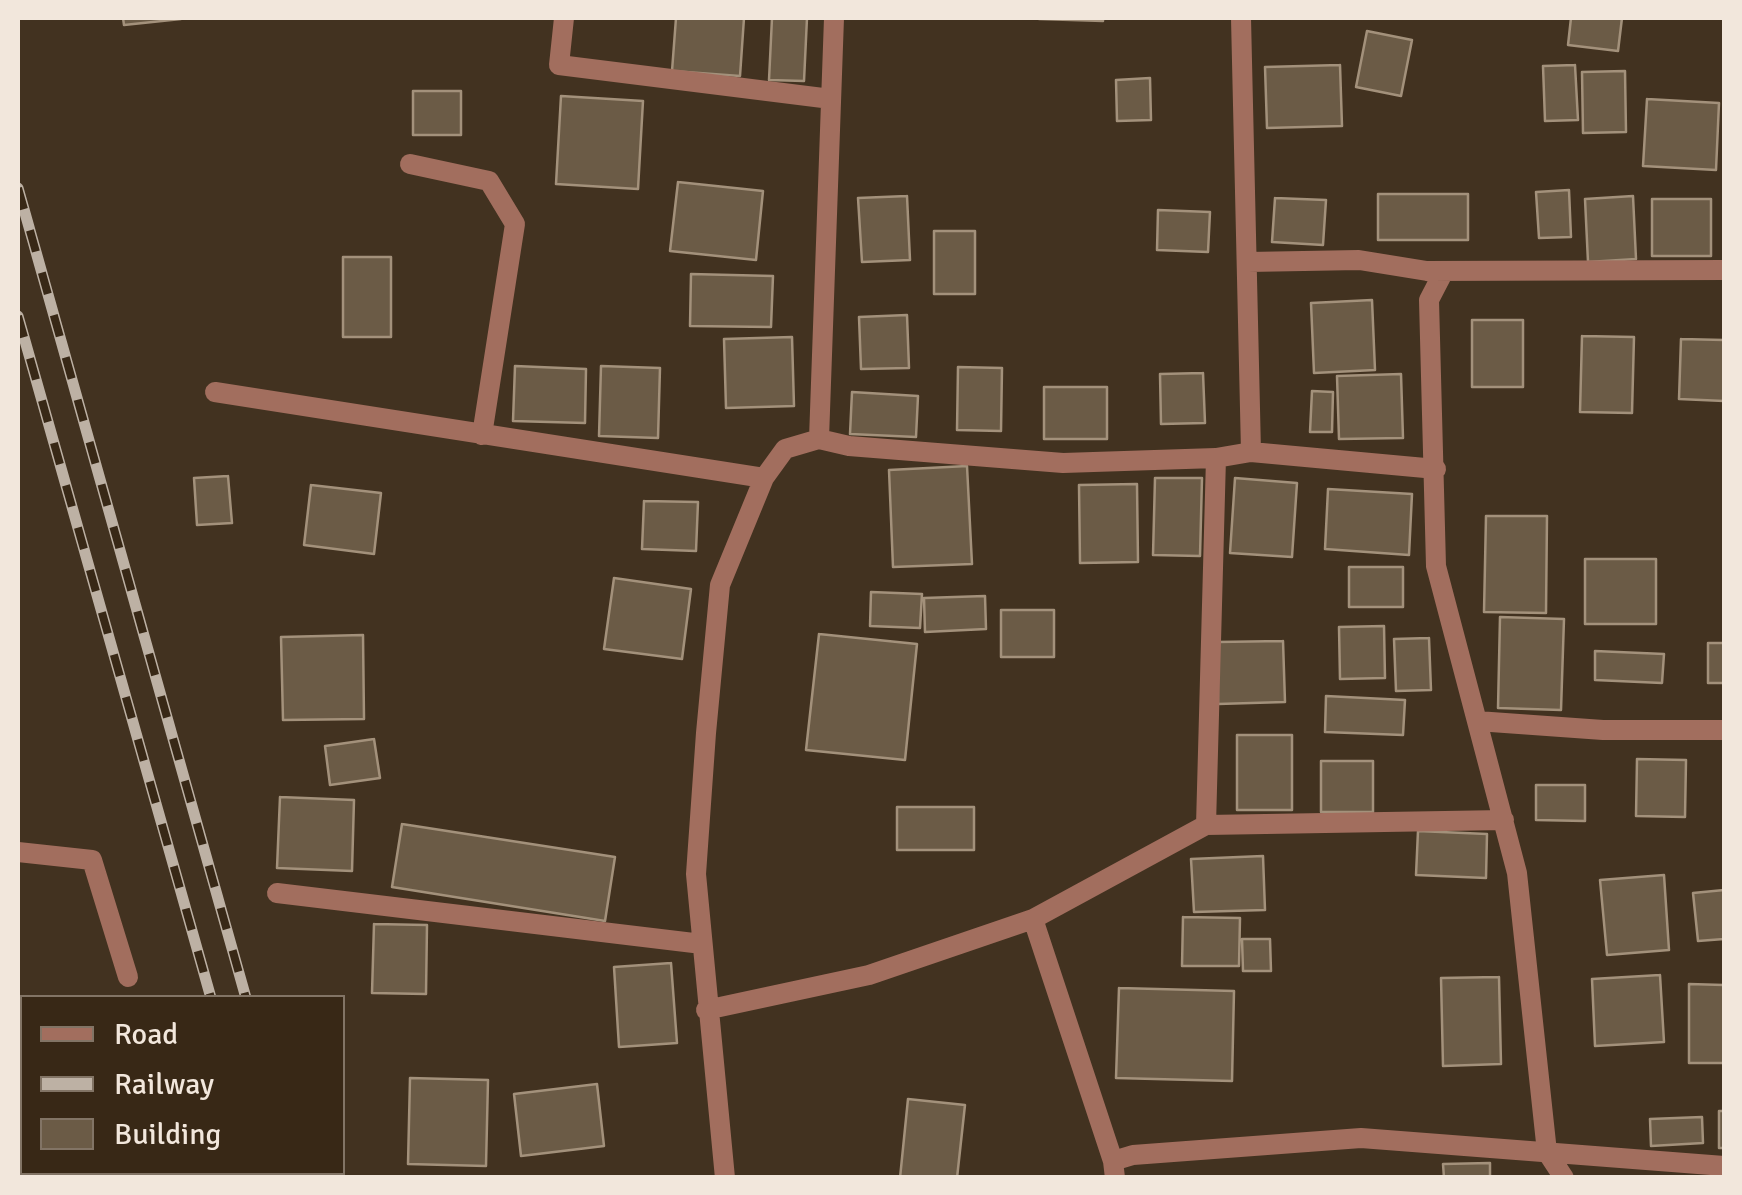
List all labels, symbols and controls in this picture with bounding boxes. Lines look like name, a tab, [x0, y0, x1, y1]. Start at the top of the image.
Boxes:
legend	[20, 995, 345, 1175]
text: Road	[114, 1016, 178, 1053]
text: Railway	[114, 1066, 214, 1103]
text: Building	[114, 1116, 221, 1153]

